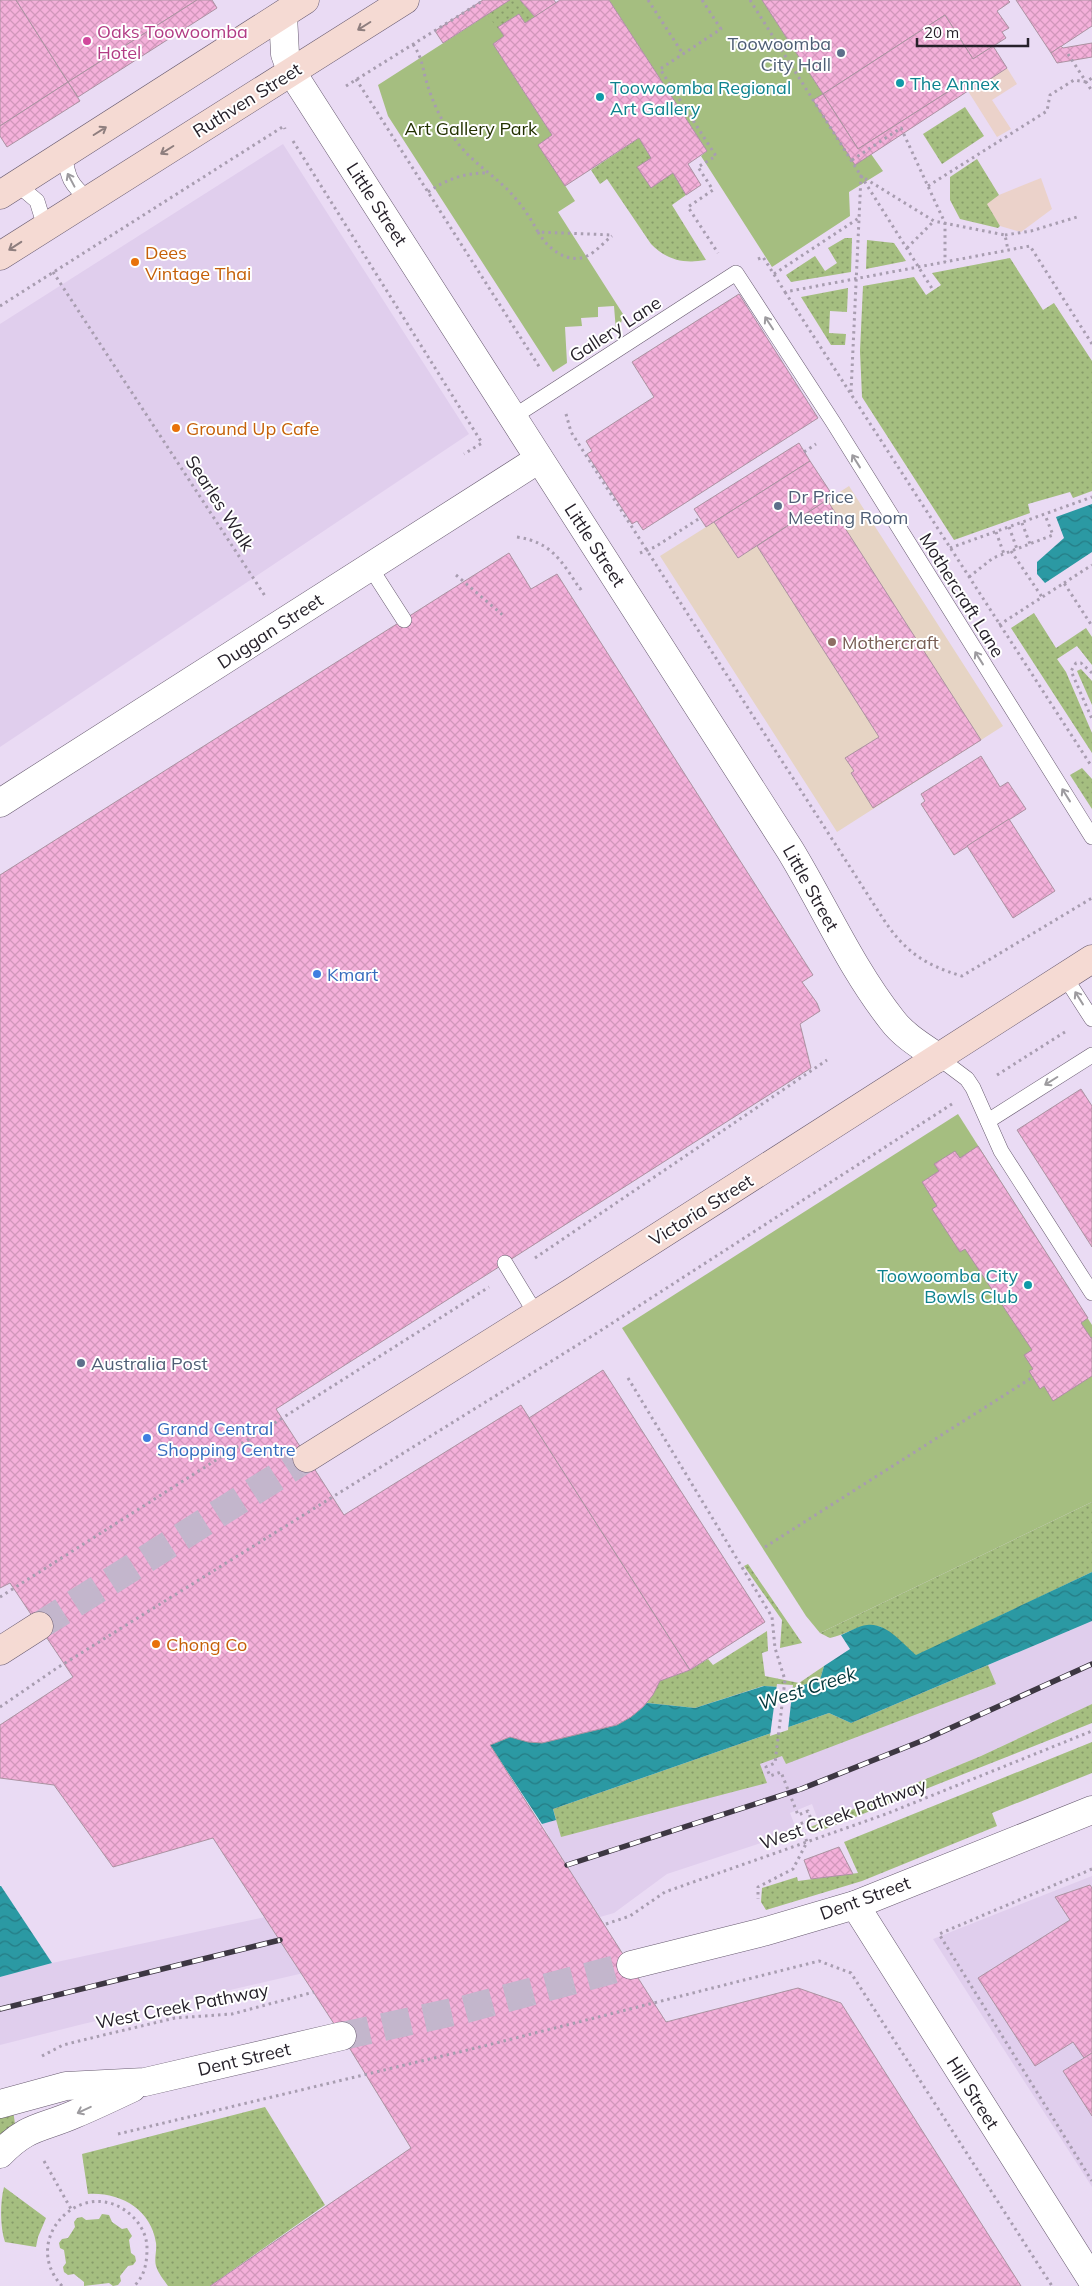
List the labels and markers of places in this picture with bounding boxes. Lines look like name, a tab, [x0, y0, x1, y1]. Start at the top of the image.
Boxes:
place label: Oaks Toowoomba Hotel	[97, 20, 248, 64]
place label: Toowoomba City Hall	[728, 32, 831, 76]
marker: Oaks Toowoomba Hotel	[81, 35, 93, 47]
marker: Toowoomba City Hall	[835, 47, 847, 59]
place label: The Annex	[910, 72, 1000, 95]
place label: Toowoomba Regional Art Gallery	[610, 76, 791, 120]
marker: The Annex	[894, 77, 906, 89]
marker: Toowoomba Regional Art Gallery	[594, 91, 606, 103]
place label: Dees Vintage Thai	[145, 241, 251, 285]
marker: Dees Vintage Thai	[129, 256, 141, 268]
place label: Ground Up Cafe	[186, 417, 319, 440]
marker: Ground Up Cafe	[170, 422, 182, 434]
place label: Dr Price Meeting Room	[788, 485, 908, 529]
marker: Dr Price Meeting Room	[772, 500, 784, 512]
place label: Mothercraft	[842, 631, 939, 654]
marker: Mothercraft	[826, 636, 838, 648]
place label: Kmart	[327, 963, 378, 986]
marker: Kmart	[311, 968, 323, 980]
place label: Toowoomba City Bowls Club	[877, 1264, 1018, 1308]
marker: Toowoomba City Bowls Club	[1022, 1279, 1034, 1291]
place label: Australia Post	[91, 1352, 208, 1375]
marker: Australia Post	[75, 1357, 87, 1369]
place label: Grand Central Shopping Centre	[157, 1417, 296, 1461]
marker: Grand Central Shopping Centre	[141, 1432, 153, 1444]
place label: Chong Co	[166, 1633, 247, 1656]
marker: Chong Co	[150, 1638, 162, 1650]

